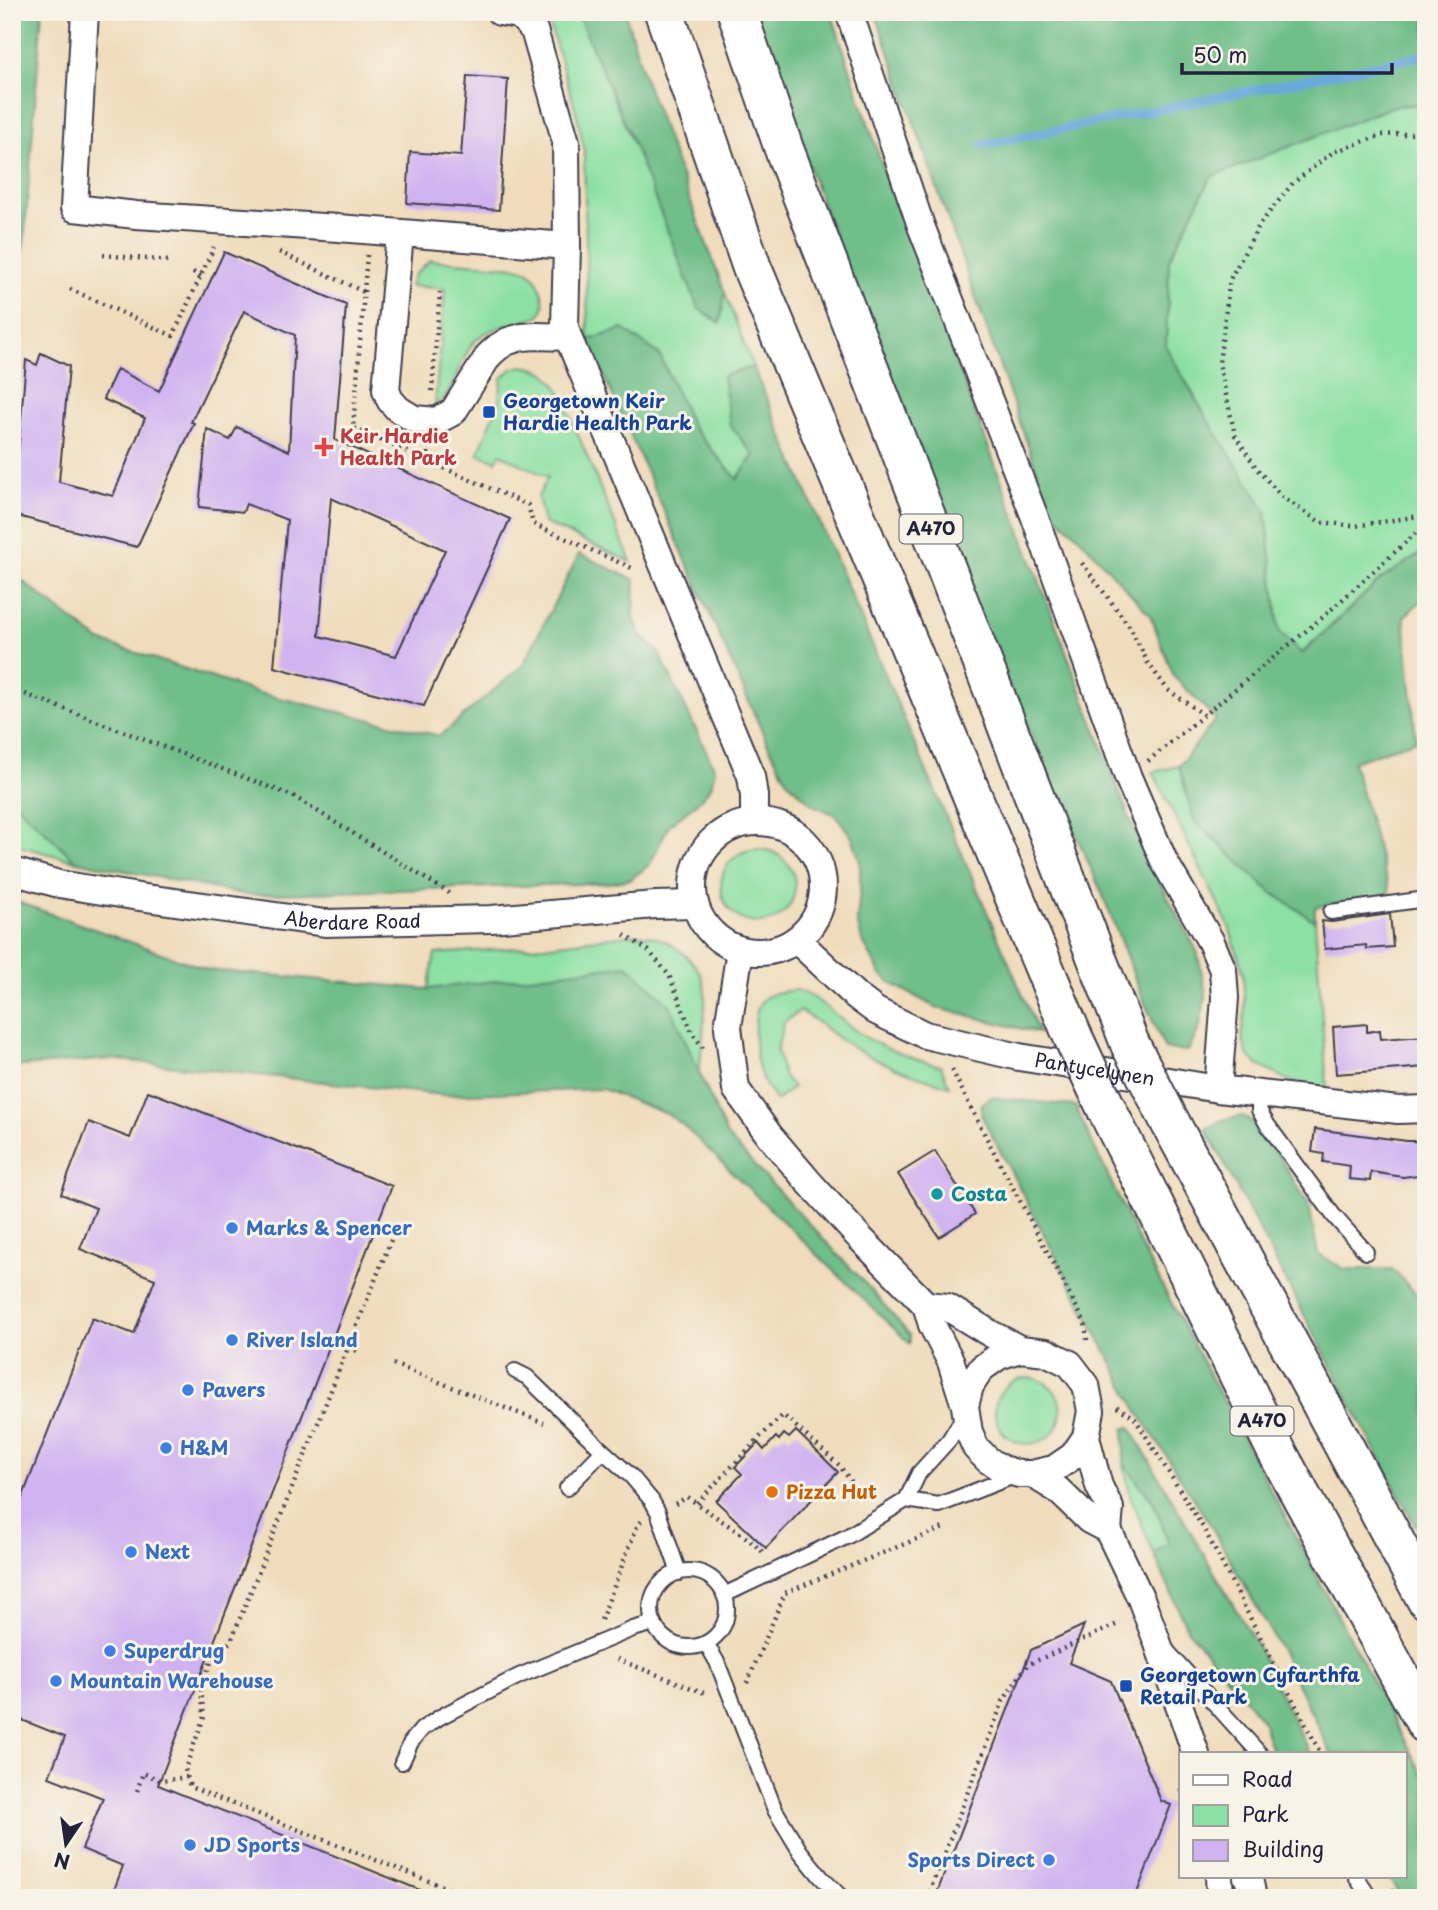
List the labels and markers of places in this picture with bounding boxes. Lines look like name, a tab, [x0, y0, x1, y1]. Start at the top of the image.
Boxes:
place label: Georgetown Keir Hardie Health Park	[503, 386, 692, 436]
marker: Georgetown Keir Hardie Health Park	[481, 404, 497, 420]
place label: Keir Hardie Health Park	[340, 421, 457, 471]
marker: Keir Hardie Health Park	[314, 437, 334, 457]
place label: Costa	[951, 1179, 1007, 1207]
marker: Costa	[929, 1186, 945, 1202]
place label: Marks & Spencer	[246, 1213, 412, 1241]
marker: Marks & Spencer	[224, 1220, 240, 1236]
place label: River Island	[246, 1325, 357, 1353]
marker: River Island	[224, 1332, 240, 1348]
place label: Pavers	[202, 1375, 265, 1403]
marker: Pavers	[180, 1382, 196, 1398]
place label: H&M	[180, 1433, 228, 1461]
marker: H&M	[158, 1440, 174, 1456]
place label: Pizza Hut	[786, 1477, 877, 1505]
marker: Pizza Hut	[764, 1484, 780, 1500]
place label: Next	[145, 1537, 190, 1565]
marker: Next	[123, 1544, 139, 1560]
place label: Superdrug	[124, 1636, 224, 1664]
marker: Superdrug	[102, 1643, 118, 1659]
place label: Georgetown Cyfarthfa Retail Park	[1140, 1660, 1360, 1710]
place label: Mountain Warehouse	[70, 1666, 273, 1694]
marker: Mountain Warehouse	[48, 1673, 64, 1689]
marker: Georgetown Cyfarthfa Retail Park	[1118, 1678, 1134, 1694]
place label: JD Sports	[204, 1830, 300, 1858]
marker: JD Sports	[182, 1837, 198, 1853]
place label: Sports Direct	[907, 1845, 1035, 1873]
marker: Sports Direct	[1041, 1852, 1057, 1868]

